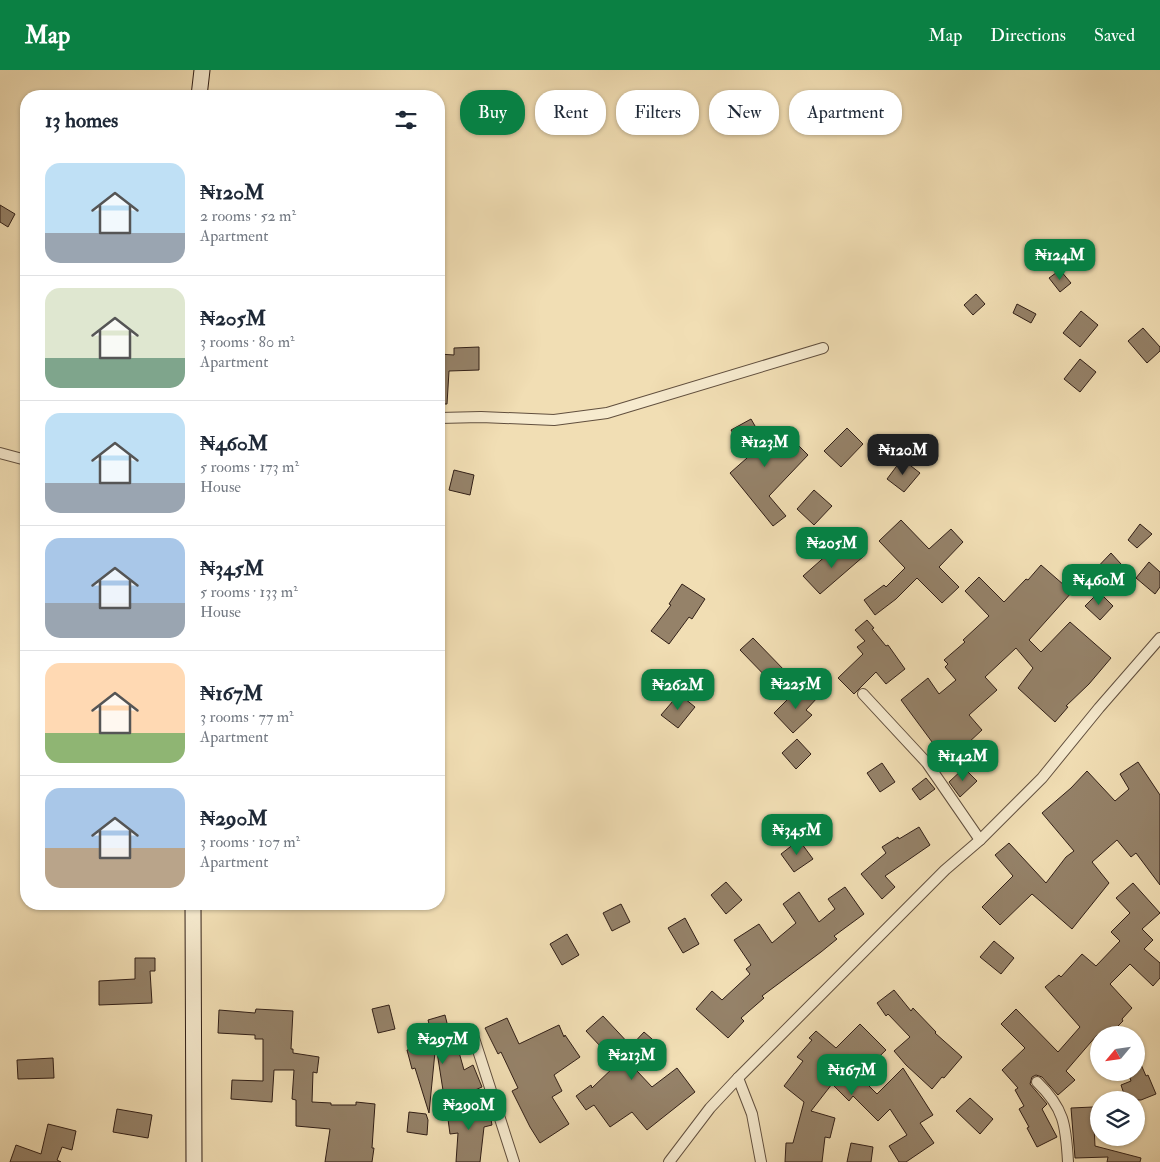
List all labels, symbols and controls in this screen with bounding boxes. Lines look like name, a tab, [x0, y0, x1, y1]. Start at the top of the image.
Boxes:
text: Map	[25, 20, 70, 51]
text: Map	[929, 24, 962, 47]
text: Directions	[990, 24, 1066, 47]
text: Saved	[1094, 24, 1135, 47]
chip: Buy	[460, 90, 525, 135]
chip: Rent	[535, 90, 606, 135]
chip: Filters	[616, 90, 699, 135]
chip: New	[709, 90, 779, 135]
chip: Apartment	[789, 90, 902, 135]
icon: filters	[392, 106, 420, 134]
text: 13 homes	[45, 107, 118, 134]
text: ₦120M	[200, 179, 264, 206]
icon: home	[85, 183, 145, 243]
text: 2 rooms · 52 m²	[200, 206, 296, 226]
text: Apartment	[200, 226, 268, 246]
pin: ₦124M	[1025, 238, 1095, 281]
text: ₦124M	[1035, 245, 1085, 265]
text: ₦205M	[200, 305, 266, 332]
icon: home	[85, 308, 145, 368]
text: 3 rooms · 80 m²	[200, 332, 295, 352]
text: Apartment	[200, 352, 268, 372]
pin: ₦123M	[730, 426, 800, 468]
text: ₦460M	[200, 430, 268, 457]
text: ₦123M	[742, 432, 789, 452]
icon: home	[85, 433, 145, 493]
pin: ₦120M	[868, 434, 938, 476]
text: ₦120M	[878, 440, 928, 460]
text: 5 rooms · 173 m²	[200, 457, 299, 477]
text: House	[200, 477, 241, 497]
pin: ₦205M	[797, 526, 867, 569]
text: ₦205M	[807, 533, 857, 553]
text: ₦345M	[200, 555, 264, 582]
icon: home	[85, 558, 145, 618]
pin: ₦460M	[1064, 564, 1134, 606]
text: ₦460M	[1073, 570, 1125, 590]
text: 5 rooms · 133 m²	[200, 582, 298, 602]
text: House	[200, 602, 241, 622]
pin: ₦262M	[643, 668, 713, 711]
pin: ₦225M	[761, 668, 831, 710]
text: ₦225M	[771, 674, 821, 694]
text: ₦262M	[652, 675, 704, 695]
text: ₦167M	[200, 680, 263, 707]
icon: home	[85, 683, 145, 743]
text: 3 rooms · 77 m²	[200, 707, 294, 727]
text: Apartment	[200, 727, 268, 747]
pin: ₦142M	[928, 740, 998, 782]
text: ₦142M	[938, 746, 988, 766]
text: ₦290M	[200, 805, 268, 832]
icon: home	[85, 808, 145, 868]
pin: ₦345M	[762, 814, 832, 856]
text: ₦345M	[773, 820, 821, 840]
text: 3 rooms · 107 m²	[200, 832, 300, 852]
text: Apartment	[200, 852, 268, 872]
pin: ₦297M	[408, 1022, 478, 1065]
north arrow	[1090, 1026, 1145, 1081]
map controls	[1090, 1026, 1145, 1146]
text: ₦297M	[418, 1029, 468, 1049]
pin: ₦213M	[597, 1038, 667, 1081]
text: ₦213M	[609, 1045, 656, 1065]
pin: ₦167M	[817, 1054, 887, 1096]
text: ₦167M	[828, 1060, 876, 1080]
pin: ₦290M	[434, 1088, 504, 1131]
button: layers	[1090, 1091, 1145, 1146]
text: ₦290M	[443, 1095, 495, 1115]

